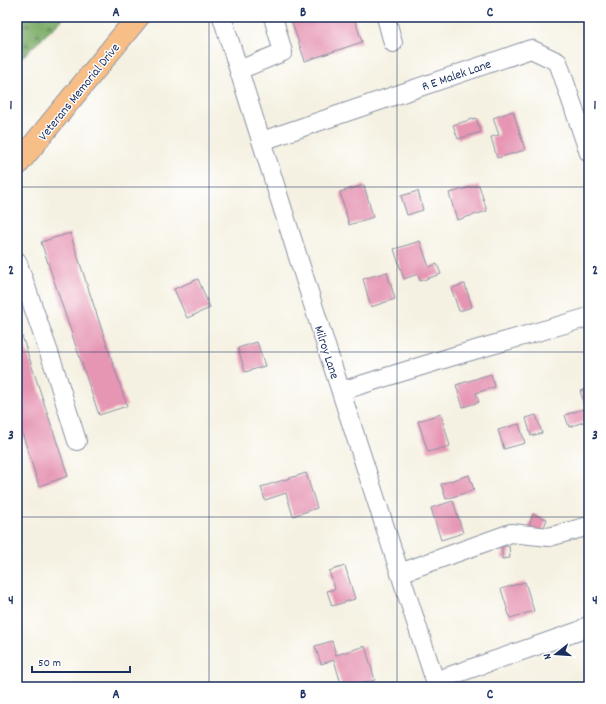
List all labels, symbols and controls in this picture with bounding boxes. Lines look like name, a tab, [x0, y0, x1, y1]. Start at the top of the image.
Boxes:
text: A	[112, 4, 120, 23]
text: B	[300, 4, 306, 23]
text: C	[487, 4, 494, 23]
street label: Veterans Memorial Drive	[35, 40, 125, 145]
street label: R E Malek Lane	[420, 56, 494, 97]
text: 1	[10, 97, 13, 116]
text: 1	[594, 97, 597, 116]
text: 2	[8, 262, 14, 281]
text: 2	[592, 262, 598, 281]
street label: Milroy Lane	[308, 324, 343, 382]
text: 3	[8, 427, 14, 446]
text: 3	[592, 427, 598, 446]
text: 4	[8, 592, 14, 611]
text: 4	[592, 592, 598, 611]
north arrow	[536, 634, 576, 674]
scale bar	[32, 648, 130, 674]
text: N	[540, 651, 557, 661]
text: 50 m	[38, 655, 61, 672]
text: A	[112, 686, 120, 704]
text: B	[300, 686, 306, 704]
text: C	[487, 686, 494, 704]

